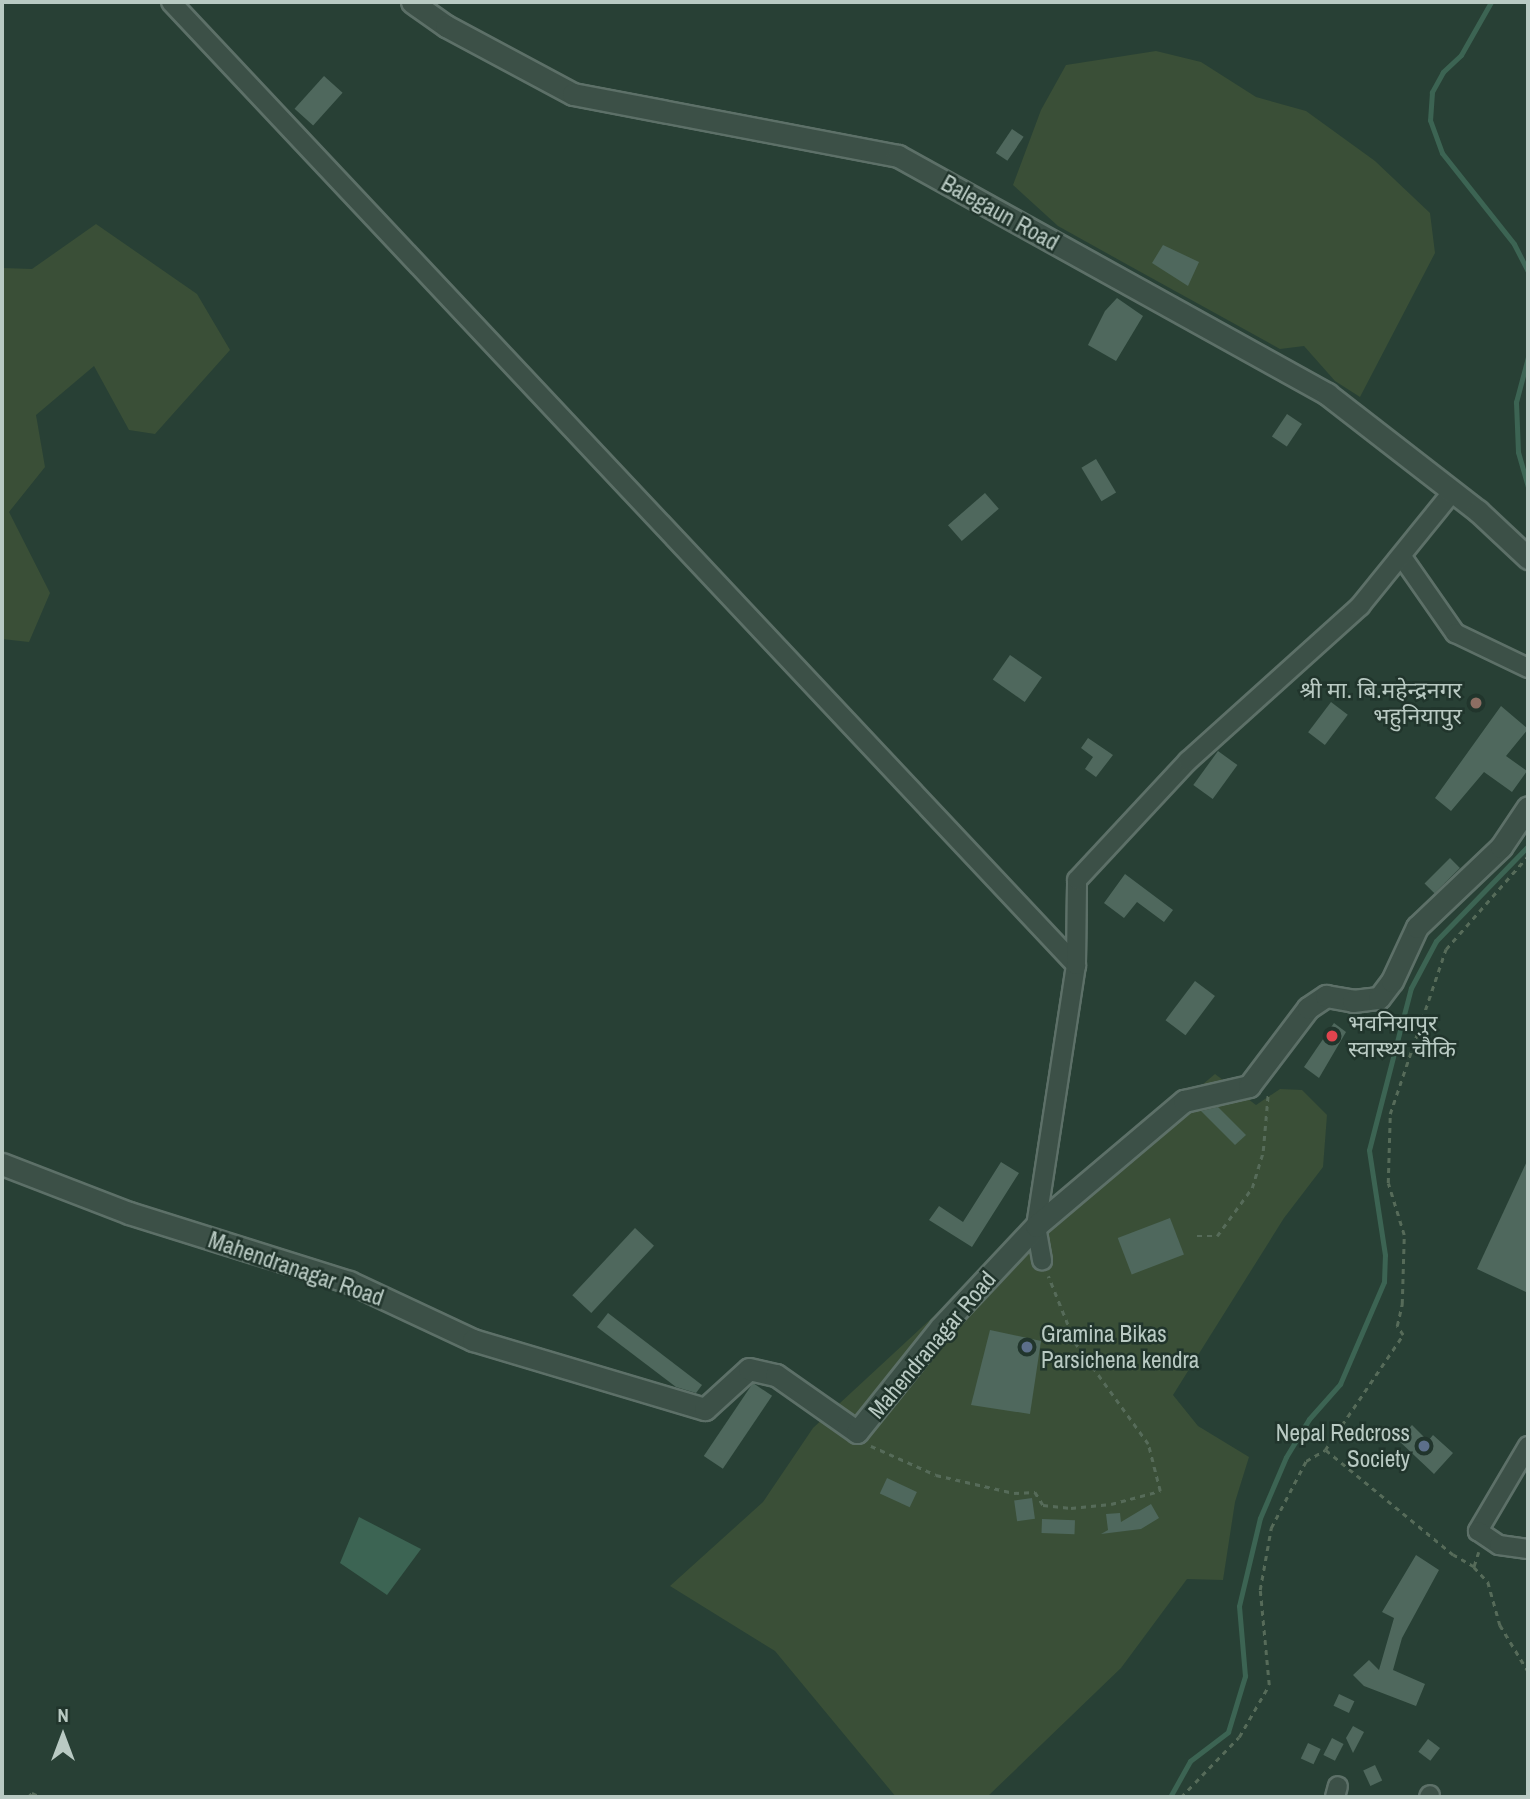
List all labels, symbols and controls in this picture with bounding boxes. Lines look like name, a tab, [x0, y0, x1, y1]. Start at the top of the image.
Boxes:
street label: Balegaun Road	[936, 169, 1064, 257]
place label: श्री मा. बि.महेन्द्रनगर भहुनियापुर	[1300, 676, 1462, 730]
marker: श्री मा. बि.महेन्द्रनगर भहुनियापुर	[1468, 695, 1484, 711]
place label: भवनियापुर स्वास्थ्य चाैकि	[1348, 1009, 1456, 1063]
marker: भवनियापुर स्वास्थ्य चाैकि	[1322, 1026, 1342, 1046]
street label: Mahendranagar Road	[205, 1226, 387, 1312]
street label: Mahendranagar Road	[862, 1266, 1002, 1424]
place label: Gramina Bikas Parsichena kendra	[1041, 1320, 1199, 1374]
marker: Gramina Bikas Parsichena kendra	[1019, 1339, 1035, 1355]
place label: Nepal Redcross Society	[1276, 1419, 1410, 1473]
marker: Nepal Redcross Society	[1416, 1438, 1432, 1454]
north arrow	[28, 1701, 98, 1771]
text: N	[57, 1702, 69, 1728]

